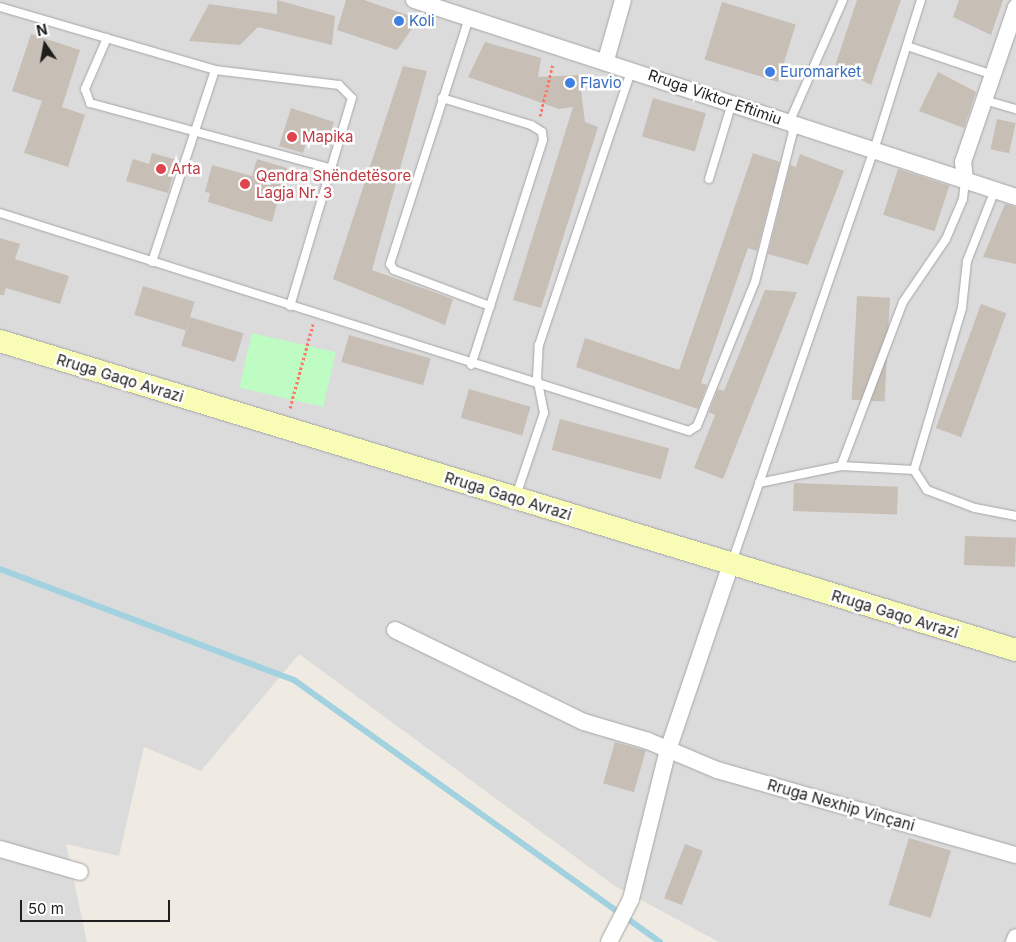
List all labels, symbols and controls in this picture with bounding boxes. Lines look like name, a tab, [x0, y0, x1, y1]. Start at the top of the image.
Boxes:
place label: Koli	[409, 12, 435, 30]
marker: Koli	[393, 15, 405, 27]
north arrow	[20, 20, 70, 70]
text: N	[35, 20, 49, 39]
place label: Euromarket	[780, 63, 861, 81]
street label: Rruga Viktor Eftimiu	[646, 66, 784, 128]
marker: Euromarket	[764, 66, 776, 78]
place label: Flavio	[580, 74, 622, 92]
marker: Flavio	[564, 77, 576, 89]
place label: Mapika	[302, 128, 353, 146]
marker: Mapika	[286, 131, 298, 143]
place label: Arta	[171, 160, 201, 178]
marker: Arta	[155, 163, 167, 175]
place label: Qendra Shëndetësore Lagja Nr. 3	[256, 166, 411, 201]
marker: Qendra Shëndetësore Lagja Nr. 3	[238, 177, 252, 191]
street label: Rruga Gaqo Avrazi	[54, 350, 186, 406]
street label: Rruga Gaqo Avrazi	[442, 468, 574, 524]
street label: Rruga Gaqo Avrazi	[829, 586, 961, 642]
street label: Rruga Nexhip Vinçani	[765, 775, 917, 835]
scale bar	[22, 890, 172, 922]
text: 50 m	[28, 899, 64, 918]

